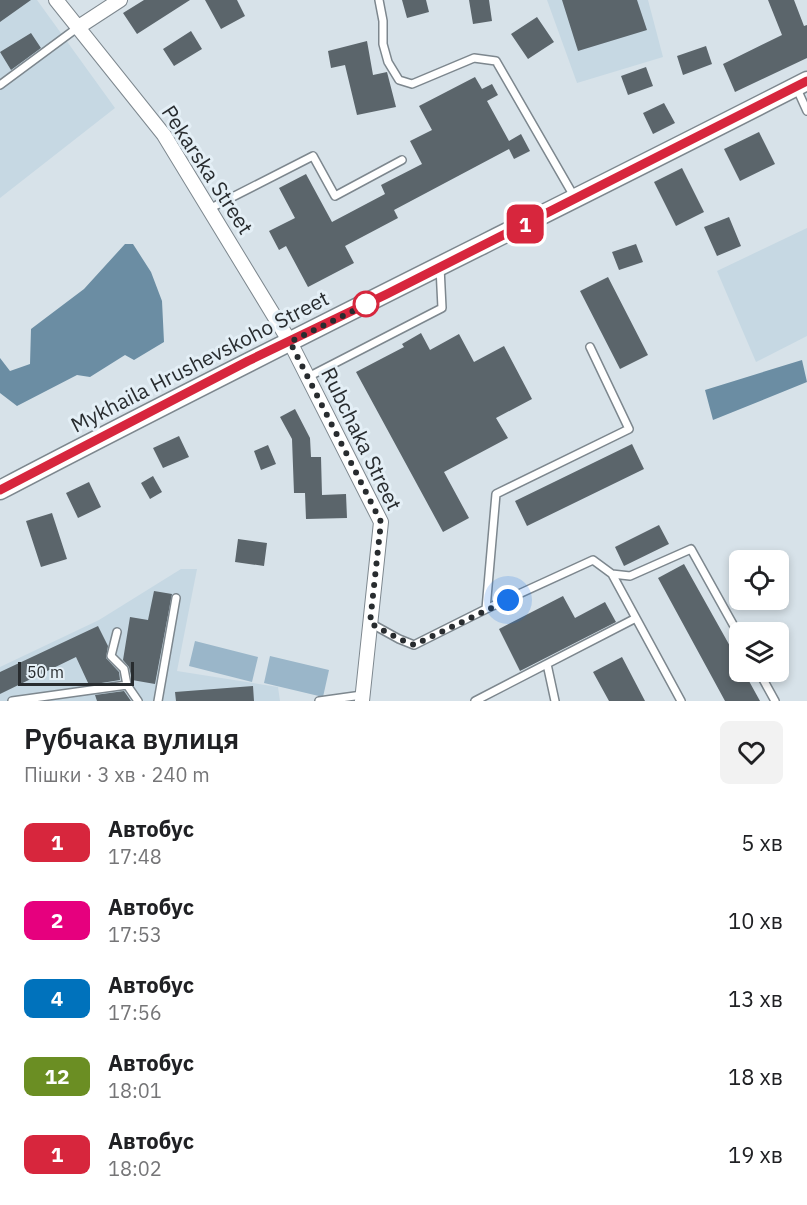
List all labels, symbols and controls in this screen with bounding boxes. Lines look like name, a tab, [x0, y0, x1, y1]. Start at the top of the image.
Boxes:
street label: Pekarska Street	[156, 99, 260, 239]
line badge: 1	[506, 204, 544, 244]
text: 1	[519, 210, 531, 238]
street label: Mykhaila Hrushevskoho Street	[66, 284, 333, 439]
unlabelled marker	[353, 291, 379, 317]
street label: Rubchaka Street	[315, 362, 409, 515]
map controls	[729, 550, 789, 682]
button: locate	[729, 550, 789, 610]
your location	[493, 585, 523, 615]
button: layers	[729, 622, 789, 682]
scale bar	[18, 659, 134, 686]
text: 50 m	[27, 662, 64, 682]
text: Рубчака вулиця	[24, 720, 239, 757]
button: heart	[720, 721, 783, 784]
text: Пішки · 3 хв · 240 m	[24, 761, 210, 788]
text: Автобус	[108, 814, 194, 843]
text: 1	[51, 828, 63, 856]
text: 5 хв	[741, 828, 783, 857]
text: 17:48	[108, 843, 162, 870]
text: Автобус	[108, 892, 194, 921]
text: 2	[51, 906, 63, 934]
text: 10 хв	[728, 906, 783, 935]
text: 17:53	[108, 921, 162, 948]
text: Автобус	[108, 970, 194, 999]
text: 4	[51, 984, 63, 1012]
text: 13 хв	[728, 984, 783, 1013]
text: 17:56	[108, 999, 162, 1026]
text: Автобус	[108, 1048, 194, 1077]
text: 12	[44, 1062, 70, 1090]
text: 18 хв	[728, 1062, 783, 1091]
text: 18:01	[108, 1077, 162, 1104]
text: Автобус	[108, 1126, 194, 1155]
text: 1	[51, 1140, 63, 1168]
text: 19 хв	[728, 1140, 783, 1169]
text: 18:02	[108, 1155, 162, 1182]

